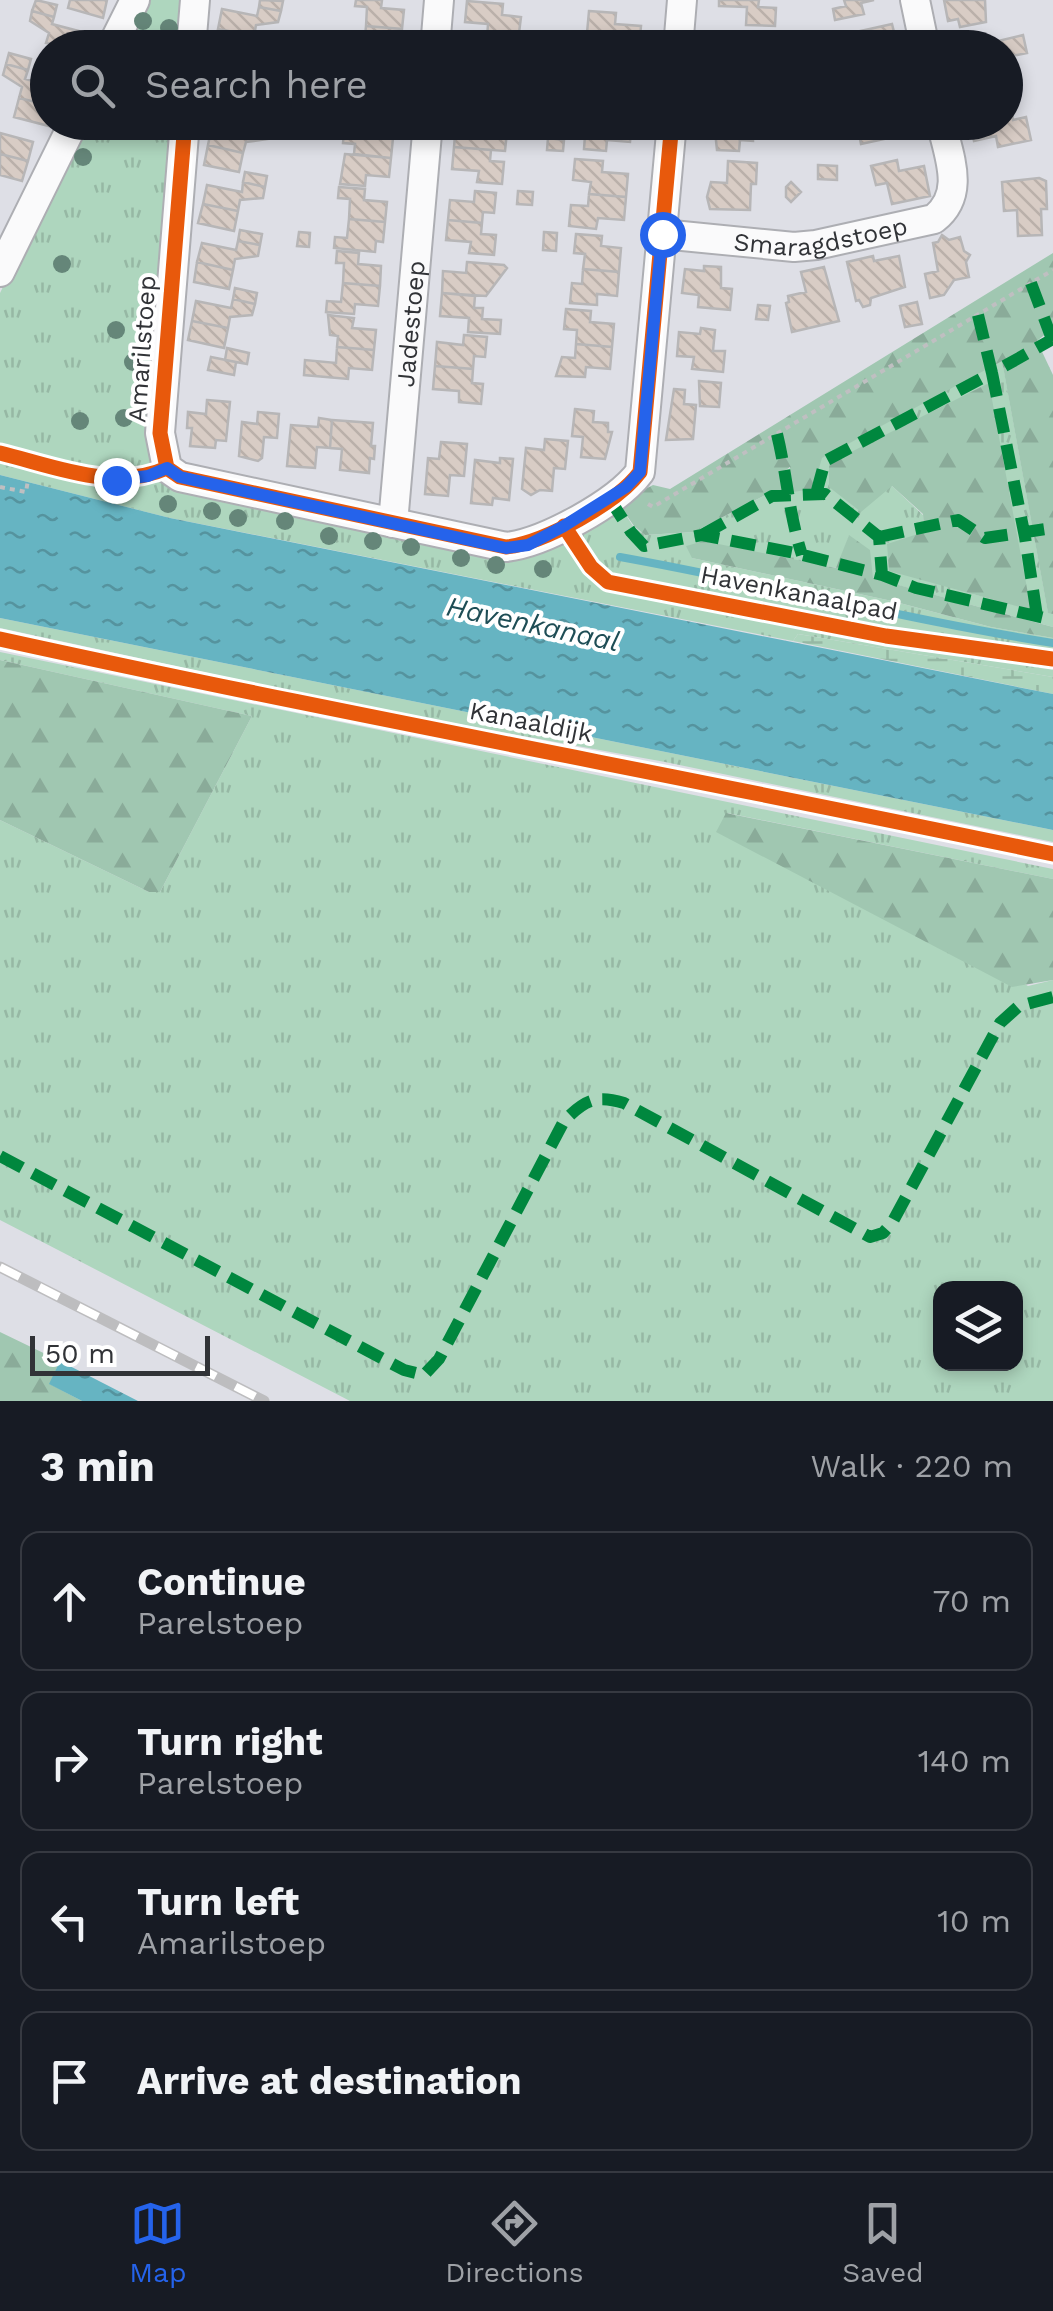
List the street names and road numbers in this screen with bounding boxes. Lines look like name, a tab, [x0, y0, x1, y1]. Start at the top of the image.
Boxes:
street label: Smaragdstoep	[732, 211, 910, 262]
street label: Jadestoep	[390, 259, 430, 388]
street label: Amarilstoep	[122, 274, 162, 424]
street label: Havenkanaalpad	[698, 560, 900, 626]
street label: Kanaaldijk	[467, 696, 595, 748]

